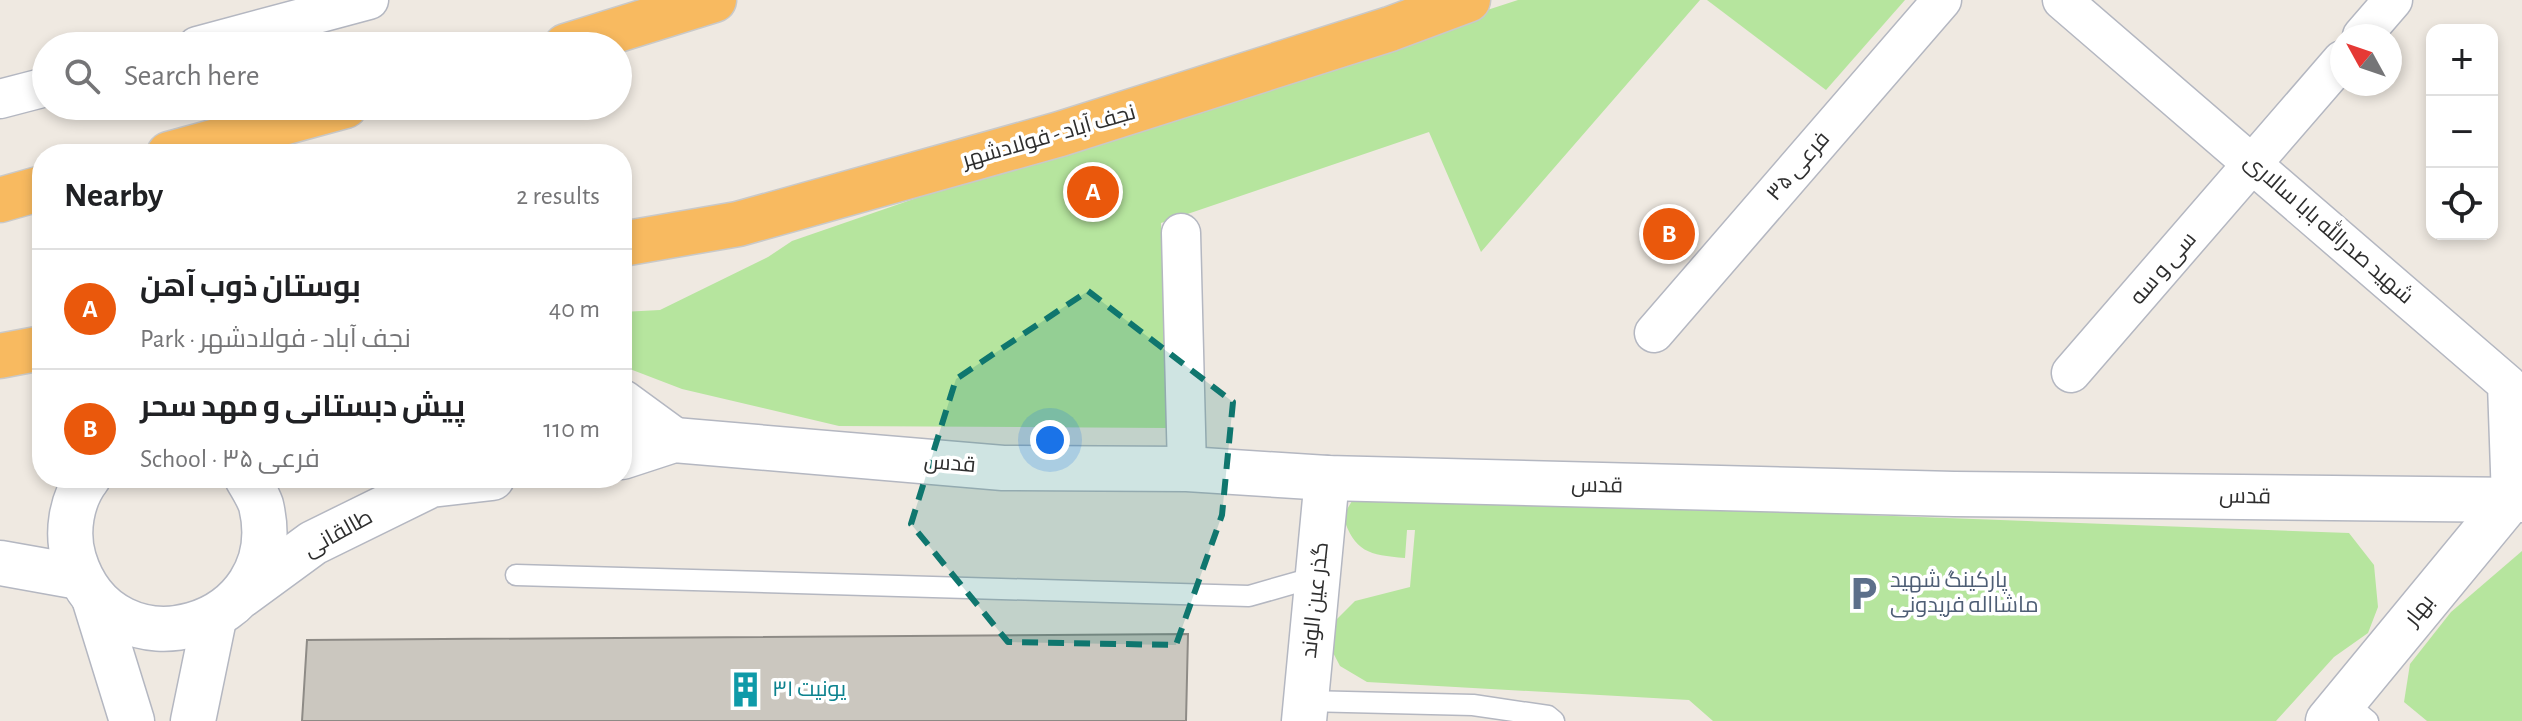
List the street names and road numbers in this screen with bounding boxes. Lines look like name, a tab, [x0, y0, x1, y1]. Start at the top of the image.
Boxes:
street label: نجف آباد - فولادشهر	[957, 99, 1139, 174]
street label: فرعی ۳۵	[1762, 127, 1835, 206]
street label: شهید صدرالله بابا سالاری	[2239, 147, 2420, 310]
street label: سی و سه	[2126, 228, 2202, 310]
street label: قدس	[923, 450, 977, 478]
street label: قدس	[1571, 474, 1623, 498]
street label: قدس	[2219, 485, 2271, 509]
street label: طالقانی	[300, 505, 377, 562]
street label: گذر عین الوند	[1298, 541, 1334, 659]
street label: بهار	[2399, 590, 2439, 632]

